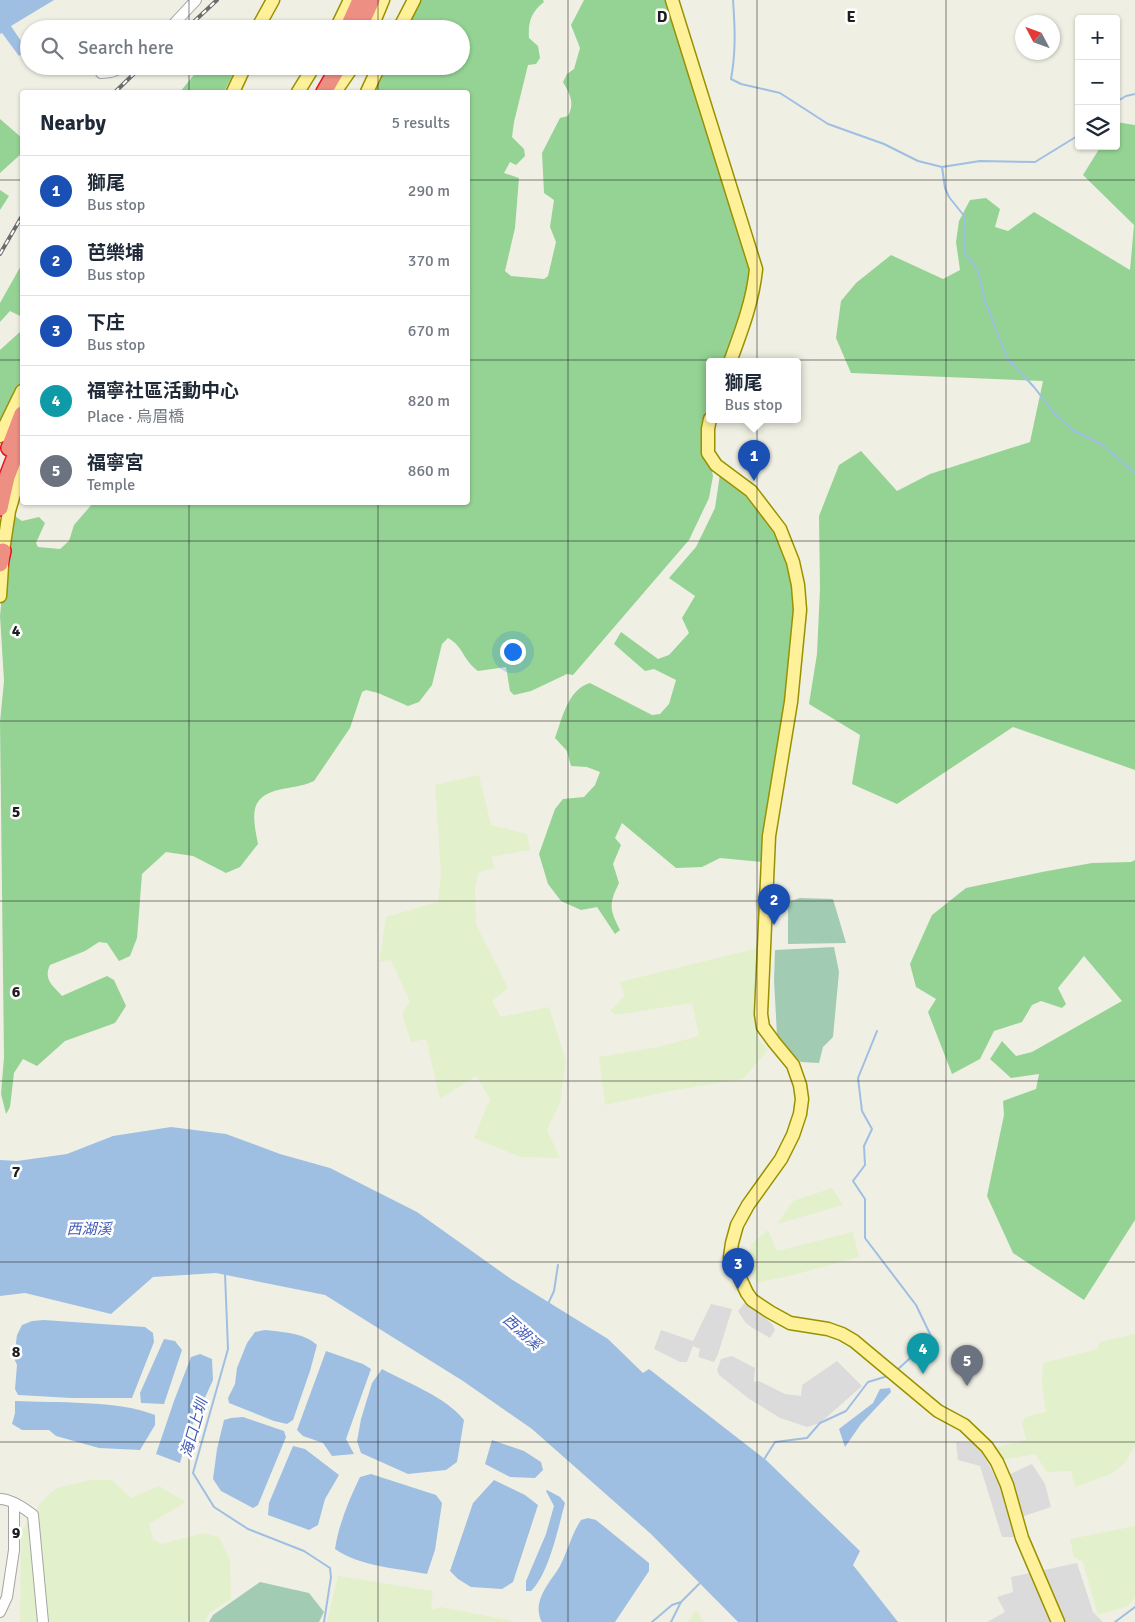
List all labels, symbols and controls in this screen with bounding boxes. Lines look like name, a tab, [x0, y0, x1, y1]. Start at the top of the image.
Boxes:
text: D	[657, 7, 668, 27]
text: E	[846, 7, 856, 27]
north arrow	[1015, 15, 1060, 60]
map controls	[1075, 15, 1120, 150]
button: +	[1075, 15, 1120, 60]
search box	[20, 20, 470, 75]
icon: search	[38, 34, 66, 62]
text: Search here	[78, 36, 174, 60]
button: −	[1075, 60, 1120, 105]
button: layers	[1075, 105, 1120, 150]
text: Nearby	[40, 110, 106, 136]
text: 5 results	[391, 113, 450, 133]
text: 獅尾	[87, 171, 125, 195]
text: 1	[52, 181, 60, 201]
text: 290 m	[408, 181, 450, 201]
text: Bus stop	[87, 195, 145, 215]
text: 芭樂埔	[87, 241, 144, 265]
text: 2	[52, 251, 60, 271]
text: 370 m	[408, 251, 450, 271]
text: Bus stop	[87, 265, 145, 285]
text: 下庄	[87, 311, 125, 335]
text: 3	[52, 321, 60, 341]
text: 670 m	[408, 321, 450, 341]
text: Bus stop	[87, 335, 145, 355]
popup	[706, 358, 801, 423]
text: 獅尾	[724, 371, 762, 395]
text: 福寧社區活動中心	[87, 379, 239, 403]
text: 4	[52, 391, 60, 411]
text: 820 m	[408, 391, 450, 411]
text: Bus stop	[724, 395, 783, 415]
text: Place · 烏眉橋	[87, 407, 184, 427]
pin: 1	[738, 440, 770, 481]
text: 福寧宮	[87, 451, 144, 475]
text: 5	[52, 461, 60, 481]
text: 860 m	[408, 461, 450, 481]
text: Temple	[87, 475, 135, 495]
text: 4	[12, 621, 21, 641]
your location	[500, 639, 526, 665]
text: 5	[12, 802, 20, 822]
pin: 2	[758, 884, 790, 925]
text: 6	[12, 982, 21, 1002]
text: 7	[12, 1162, 21, 1182]
water label: 西湖溪	[66, 1220, 113, 1238]
pin: 3	[722, 1248, 754, 1289]
water label: 西湖溪	[499, 1310, 546, 1355]
pin: 4	[907, 1333, 939, 1374]
text: 8	[12, 1342, 21, 1362]
pin: 5	[951, 1345, 983, 1386]
water label: 海口上圳	[177, 1395, 211, 1459]
text: 9	[12, 1523, 21, 1543]

